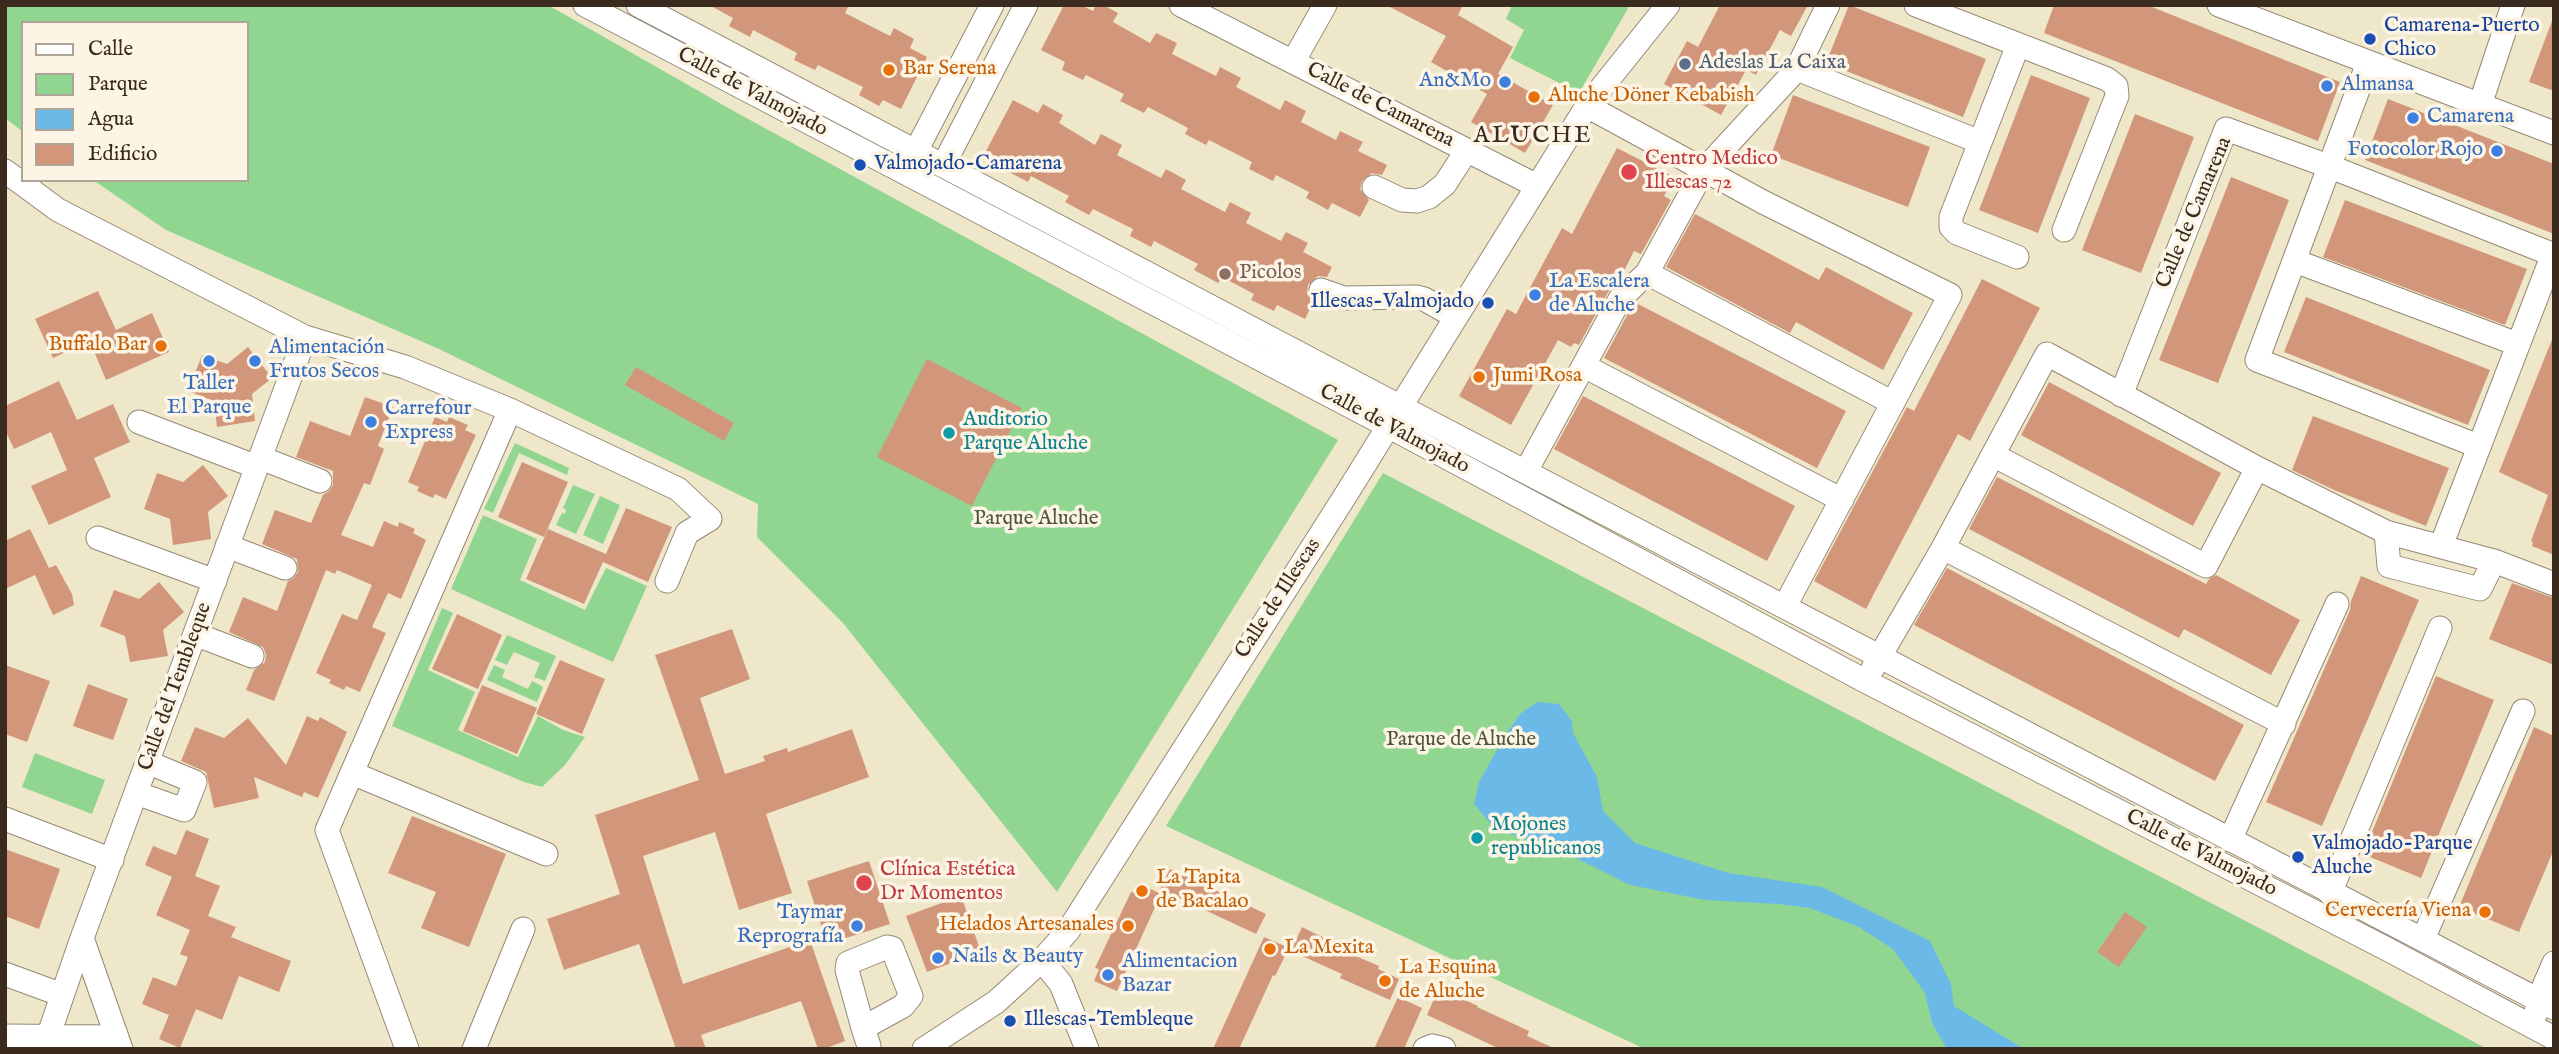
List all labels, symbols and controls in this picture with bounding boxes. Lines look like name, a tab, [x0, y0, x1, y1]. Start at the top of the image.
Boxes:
place label: Camarena-Puerto Chico	[2384, 14, 2540, 64]
legend	[21, 21, 248, 182]
marker: Camarena-Puerto Chico	[2362, 31, 2378, 47]
text: Calle	[88, 36, 133, 63]
street label: Calle de Valmojado	[673, 43, 831, 143]
place label: Adeslas La Caixa	[1699, 51, 1846, 77]
marker: Adeslas La Caixa	[1677, 56, 1693, 72]
place label: Bar Serena	[903, 57, 996, 83]
street label: Calle de Camarena	[1302, 58, 1458, 154]
marker: Bar Serena	[881, 62, 897, 78]
place label: An&Mo	[1419, 69, 1491, 95]
text: Parque	[88, 71, 148, 98]
place label: Almansa	[2341, 73, 2414, 99]
marker: An&Mo	[1497, 74, 1513, 90]
marker: Almansa	[2319, 78, 2335, 94]
place label: Aluche Döner Kebabish	[1548, 84, 1755, 110]
marker: Aluche Döner Kebabish	[1526, 89, 1542, 105]
place label: Camarena	[2427, 105, 2514, 131]
text: Agua	[88, 106, 134, 133]
marker: Camarena	[2405, 110, 2421, 126]
district label: ALUCHE	[1474, 123, 1592, 151]
street label: Calle de Camarena	[2152, 133, 2238, 293]
place label: Fotocolor Rojo	[2347, 138, 2483, 164]
text: Edificio	[88, 141, 157, 168]
marker: Fotocolor Rojo	[2489, 143, 2505, 159]
place label: Centro Medico Illescas 72	[1645, 147, 1778, 197]
place label: Valmojado-Camarena	[874, 152, 1062, 178]
marker: Valmojado-Camarena	[852, 157, 868, 173]
marker: Centro Medico Illescas 72	[1619, 162, 1639, 182]
place label: Picolos	[1239, 261, 1301, 287]
marker: Picolos	[1217, 266, 1233, 282]
place label: La Escalera de Aluche	[1549, 270, 1650, 320]
marker: La Escalera de Aluche	[1527, 287, 1543, 303]
place label: Illescas-Valmojado	[1310, 290, 1474, 316]
marker: Illescas-Valmojado	[1480, 295, 1496, 311]
place label: Buffalo Bar	[48, 333, 147, 359]
place label: Alimentación Frutos Secos	[269, 336, 385, 386]
marker: Buffalo Bar	[153, 338, 169, 354]
marker: Taller El Parque	[201, 353, 217, 369]
marker: Alimentación Frutos Secos	[247, 353, 263, 369]
place label: Jumi Rosa	[1493, 364, 1582, 390]
marker: Jumi Rosa	[1471, 369, 1487, 385]
place label: Taller El Parque	[167, 372, 251, 422]
street label: Calle de Valmojado	[1315, 380, 1473, 480]
place label: Carrefour Express	[385, 397, 471, 447]
place label: Auditorio Parque Aluche	[963, 408, 1088, 458]
marker: Carrefour Express	[363, 414, 379, 430]
marker: Auditorio Parque Aluche	[941, 425, 957, 441]
park label: Parque Aluche	[974, 507, 1098, 533]
street label: Calle de Illescas	[1231, 534, 1327, 664]
street label: Calle del Tembleque	[134, 599, 218, 775]
park label: Parque de Aluche	[1386, 728, 1536, 754]
street label: Calle de Valmojado	[2121, 805, 2281, 903]
place label: Mojones republicanos	[1491, 813, 1601, 863]
marker: Mojones republicanos	[1469, 830, 1485, 846]
place label: Valmojado-Parque Aluche	[2312, 832, 2473, 882]
marker: Valmojado-Parque Aluche	[2290, 849, 2306, 865]
place label: Clínica Estética Dr Momentos	[880, 858, 1015, 908]
place label: La Tapita de Bacalao	[1156, 866, 1249, 916]
marker: Clínica Estética Dr Momentos	[854, 873, 874, 893]
marker: La Tapita de Bacalao	[1134, 883, 1150, 899]
place label: Cervecería Viena	[2325, 899, 2471, 925]
place label: Taymar Reprografía	[737, 901, 843, 951]
marker: Cervecería Viena	[2477, 904, 2493, 920]
place label: Helados Artesanales	[939, 913, 1114, 939]
marker: Taymar Reprografía	[849, 918, 865, 934]
marker: Helados Artesanales	[1120, 918, 1136, 934]
place label: La Mexita	[1284, 936, 1374, 962]
marker: La Mexita	[1262, 941, 1278, 957]
place label: Nails & Beauty	[952, 945, 1083, 971]
marker: Nails & Beauty	[930, 950, 946, 966]
place label: Alimentacion Bazar	[1122, 950, 1238, 1000]
place label: La Esquina de Aluche	[1399, 956, 1497, 1006]
marker: Alimentacion Bazar	[1100, 967, 1116, 983]
marker: La Esquina de Aluche	[1377, 973, 1393, 989]
place label: Illescas-Tembleque	[1024, 1008, 1193, 1034]
marker: Illescas-Tembleque	[1002, 1013, 1018, 1029]

